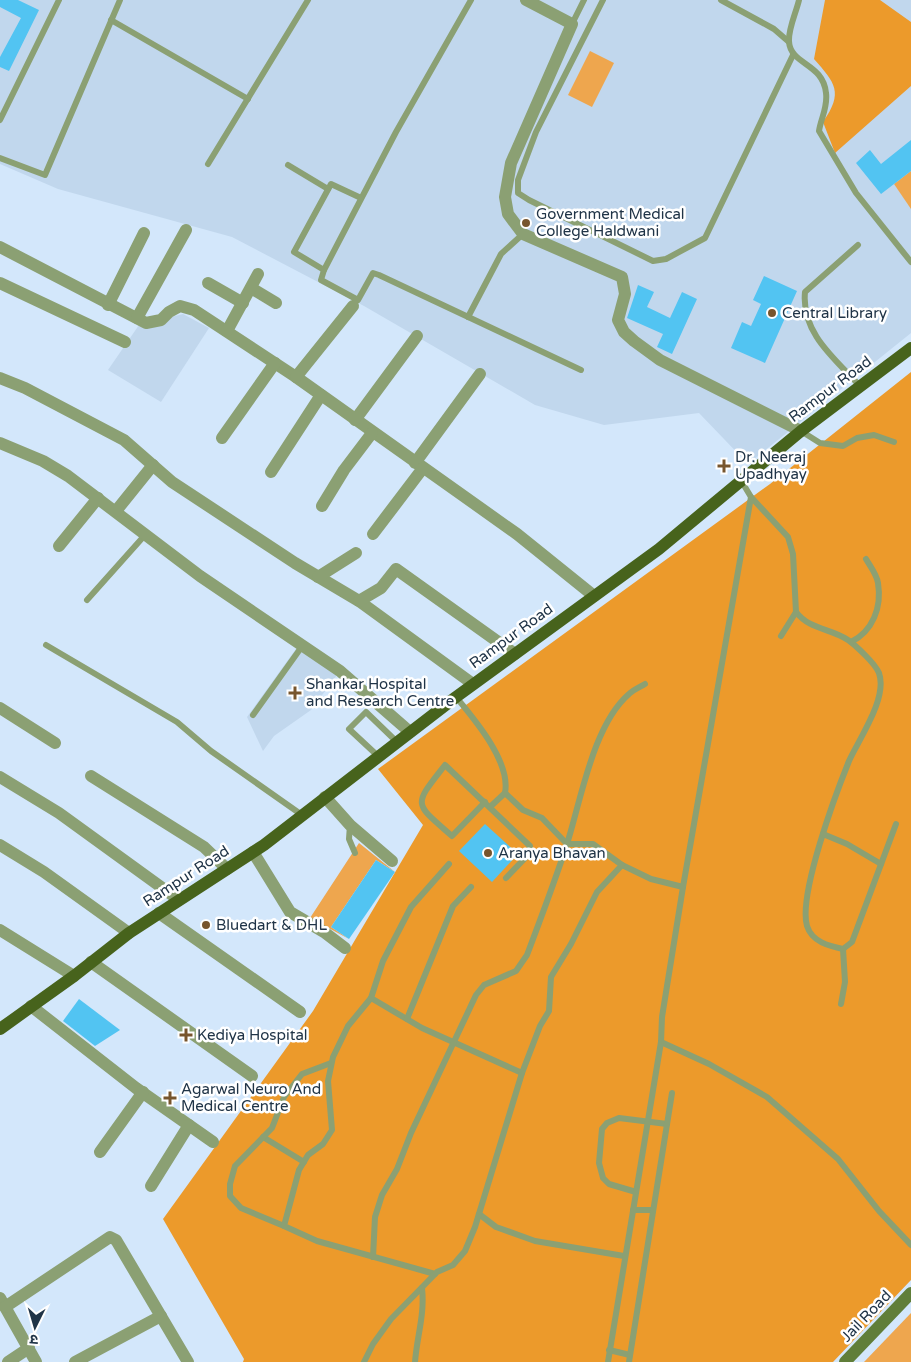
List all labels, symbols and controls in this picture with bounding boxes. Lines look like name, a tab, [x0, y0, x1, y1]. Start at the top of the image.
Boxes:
place label: Government Medical College Haldwani	[536, 205, 685, 240]
marker: Government Medical College Haldwani	[520, 217, 532, 229]
place label: Central Library	[782, 304, 887, 322]
marker: Central Library	[766, 307, 778, 319]
street label: Rampur Road	[785, 352, 875, 426]
place label: Dr. Neeraj Upadhyay	[735, 448, 807, 483]
marker: Dr. Neeraj Upadhyay	[717, 459, 731, 473]
street label: Rampur Road	[466, 600, 556, 672]
place label: Shankar Hospital and Research Centre	[306, 675, 454, 710]
marker: Shankar Hospital and Research Centre	[288, 686, 302, 700]
street label: Rampur Road	[140, 842, 232, 910]
place label: Aranya Bhavan	[498, 844, 606, 862]
marker: Aranya Bhavan	[482, 847, 494, 859]
place label: Bluedart & DHL	[216, 916, 327, 934]
marker: Bluedart & DHL	[200, 919, 212, 931]
place label: Kediya Hospital	[197, 1026, 308, 1044]
marker: Kediya Hospital	[179, 1028, 193, 1042]
place label: Agarwal Neuro And Medical Centre	[181, 1080, 321, 1115]
marker: Agarwal Neuro And Medical Centre	[163, 1091, 177, 1105]
street label: Jail Road	[837, 1287, 895, 1345]
north arrow	[10, 1302, 60, 1352]
text: उ	[28, 1331, 39, 1348]

